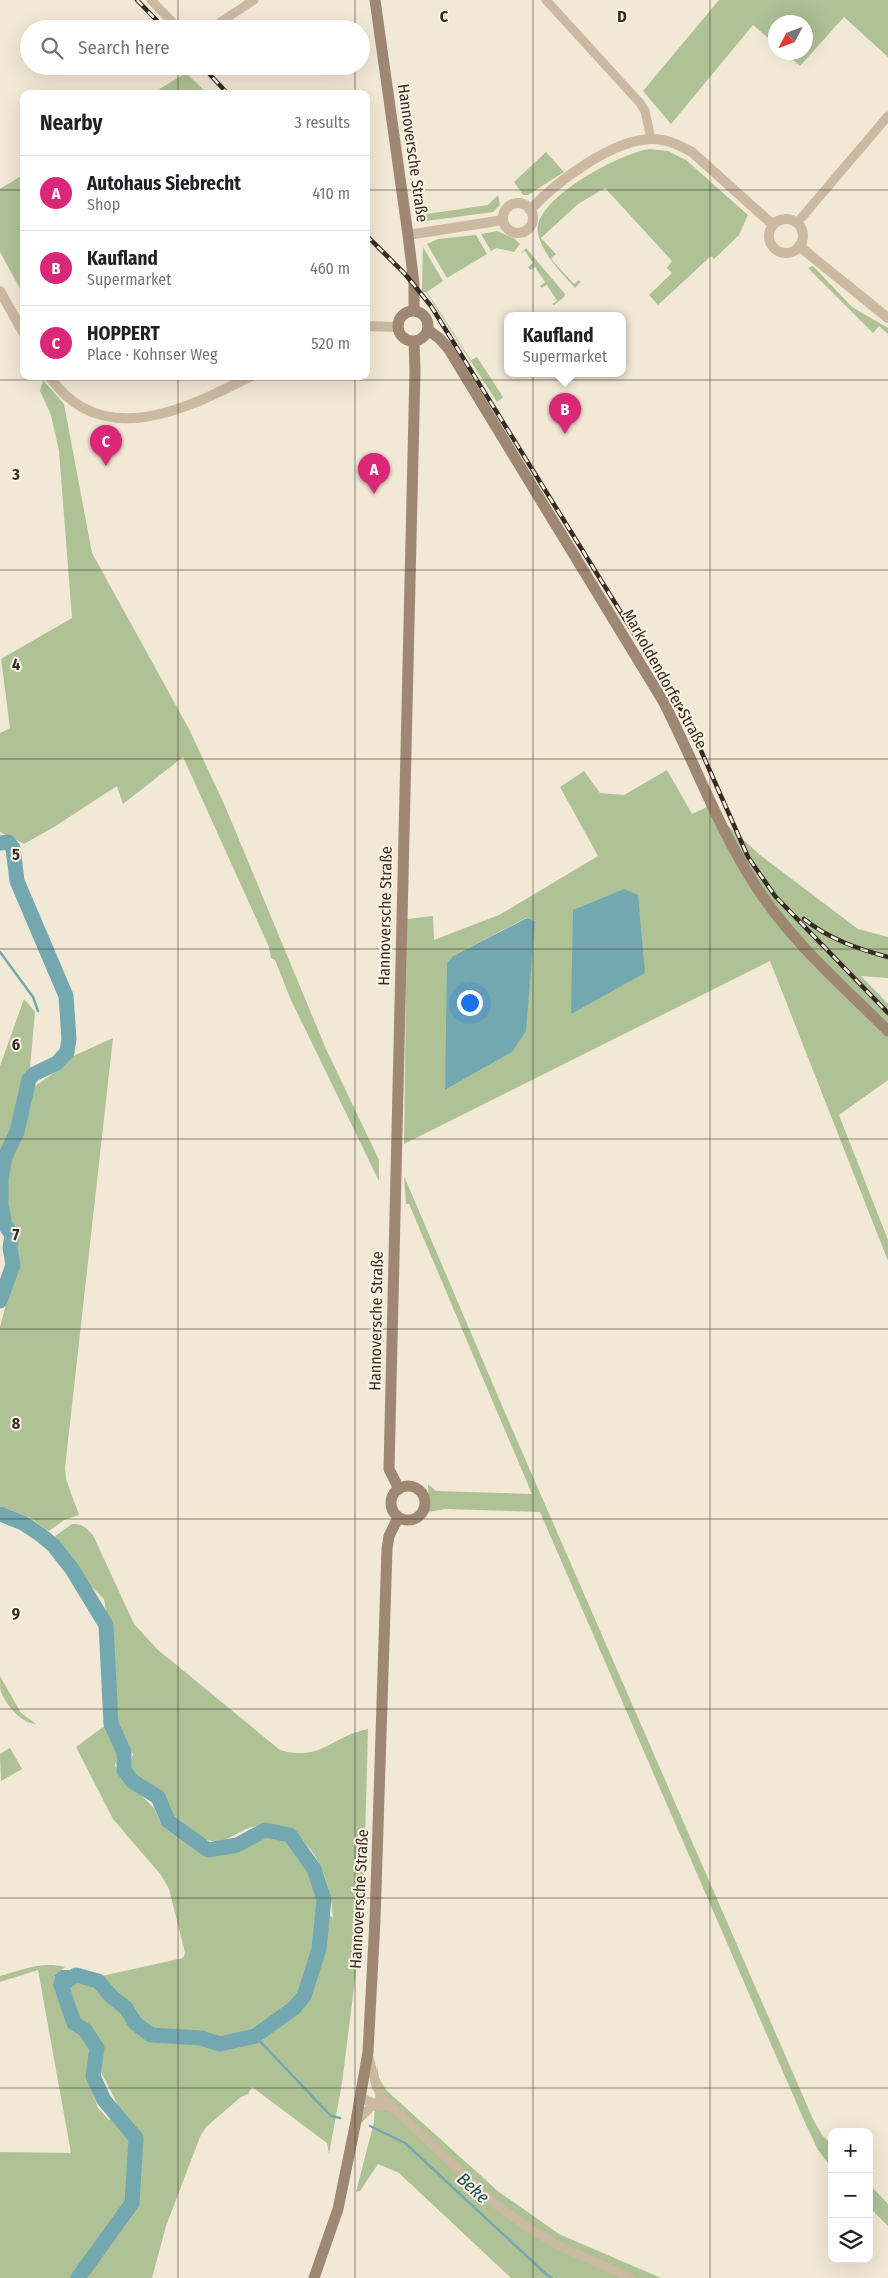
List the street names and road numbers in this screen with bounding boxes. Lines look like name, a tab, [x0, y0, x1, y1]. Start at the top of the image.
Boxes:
street label: Hannoversche Straße	[394, 83, 432, 223]
street label: Markoldendorfer Straße	[619, 606, 711, 752]
street label: Hannoversche Straße	[374, 846, 396, 986]
street label: Hannoversche Straße	[365, 1251, 387, 1391]
street label: Hannoversche Straße	[346, 1829, 372, 1969]

